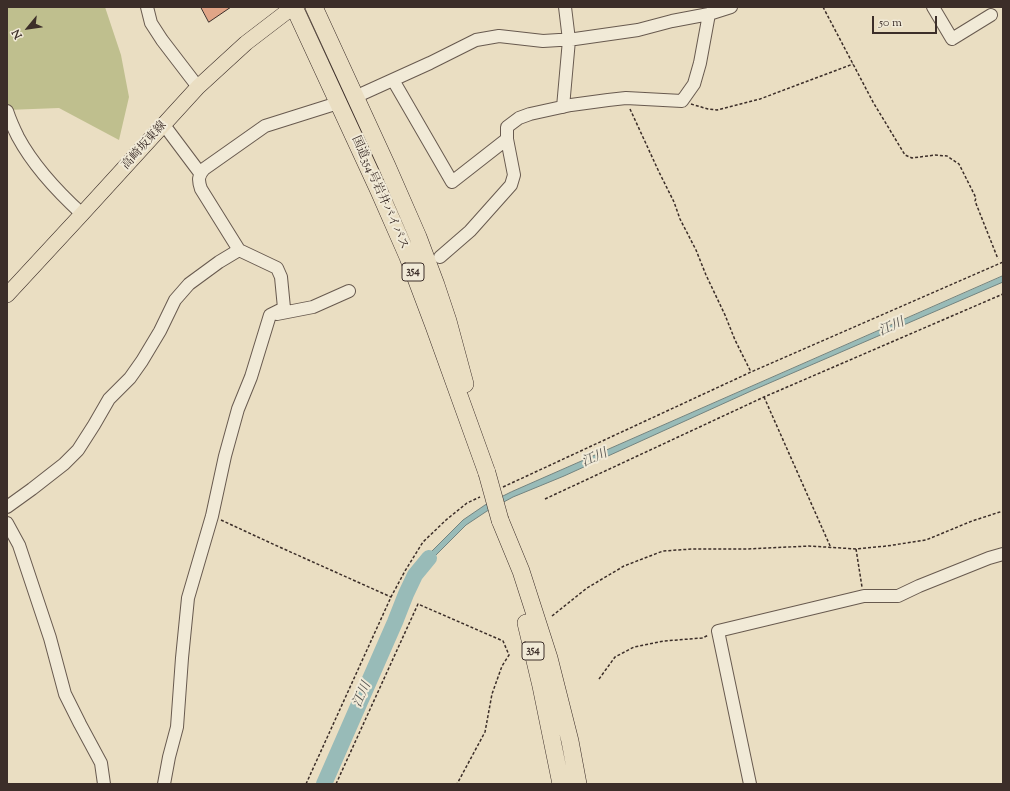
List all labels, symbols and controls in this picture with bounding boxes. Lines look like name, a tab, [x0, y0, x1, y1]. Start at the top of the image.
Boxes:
north arrow	[8, 8, 48, 48]
scale bar	[874, 8, 939, 34]
text: 50 m	[879, 14, 902, 32]
text: N	[8, 26, 27, 42]
street label: 高崎坂東線	[120, 119, 170, 173]
street label: 国道354号岩井バイパス	[347, 134, 411, 252]
road number: 354	[402, 263, 424, 281]
water label: 江川	[877, 316, 907, 340]
water label: 江川	[580, 447, 610, 471]
road number: 354	[522, 642, 544, 660]
water label: 江川	[351, 680, 375, 710]

